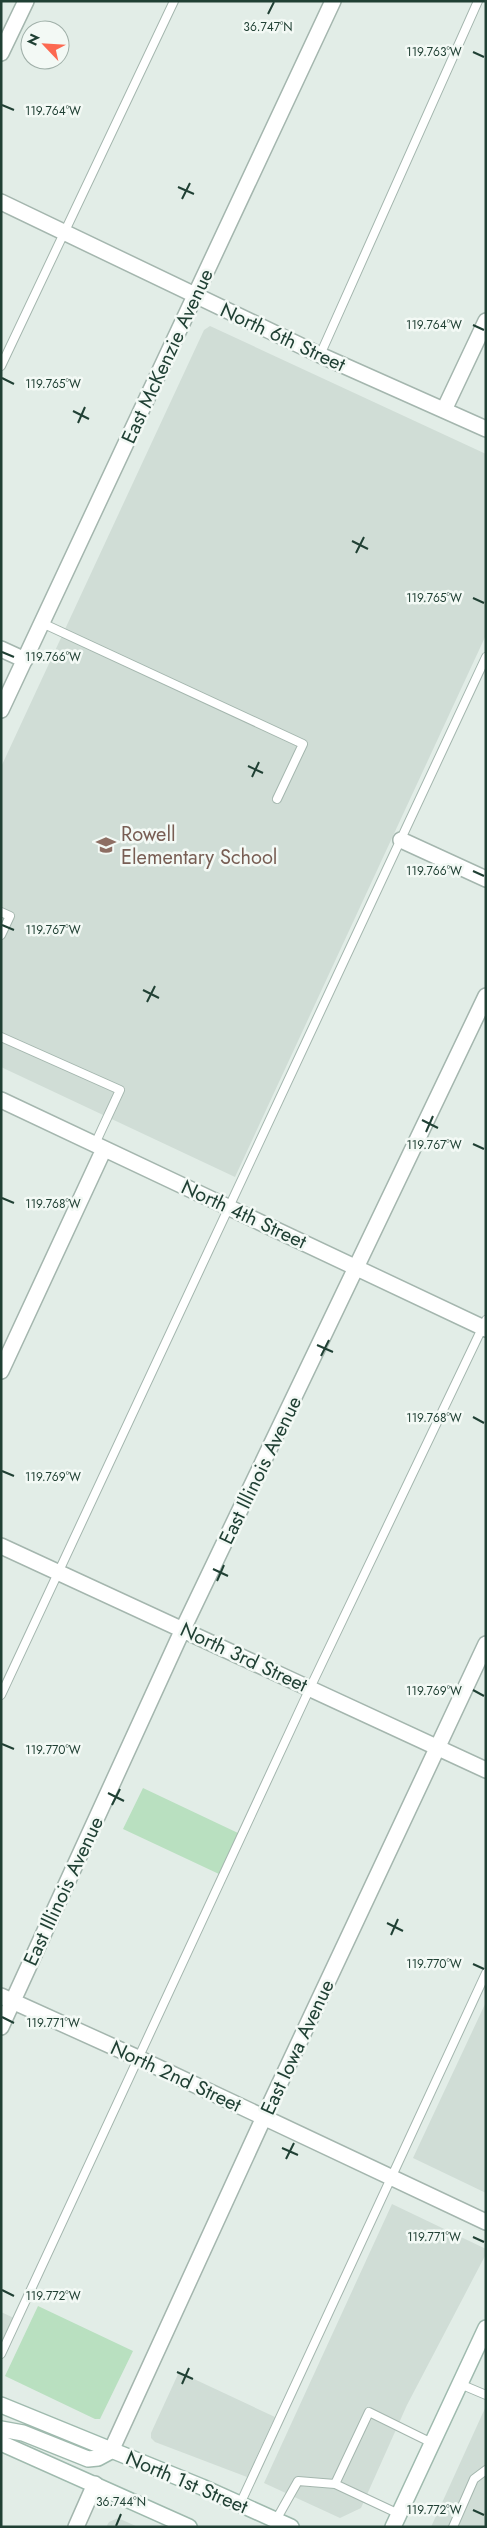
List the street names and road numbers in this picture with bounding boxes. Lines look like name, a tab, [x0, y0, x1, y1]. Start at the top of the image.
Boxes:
street label: East McKenzie Avenue	[114, 264, 221, 448]
street label: North 6th Street	[215, 296, 350, 379]
street label: North 4th Street	[176, 1173, 311, 1256]
street label: East Illinois Avenue	[212, 1391, 309, 1549]
street label: North 3rd Street	[175, 1615, 312, 1700]
street label: East Illinois Avenue	[16, 1812, 111, 1971]
street label: East Iowa Avenue	[253, 1975, 342, 2120]
street label: North 2nd Street	[105, 2033, 246, 2120]
street label: North 1st Street	[121, 2444, 253, 2521]

